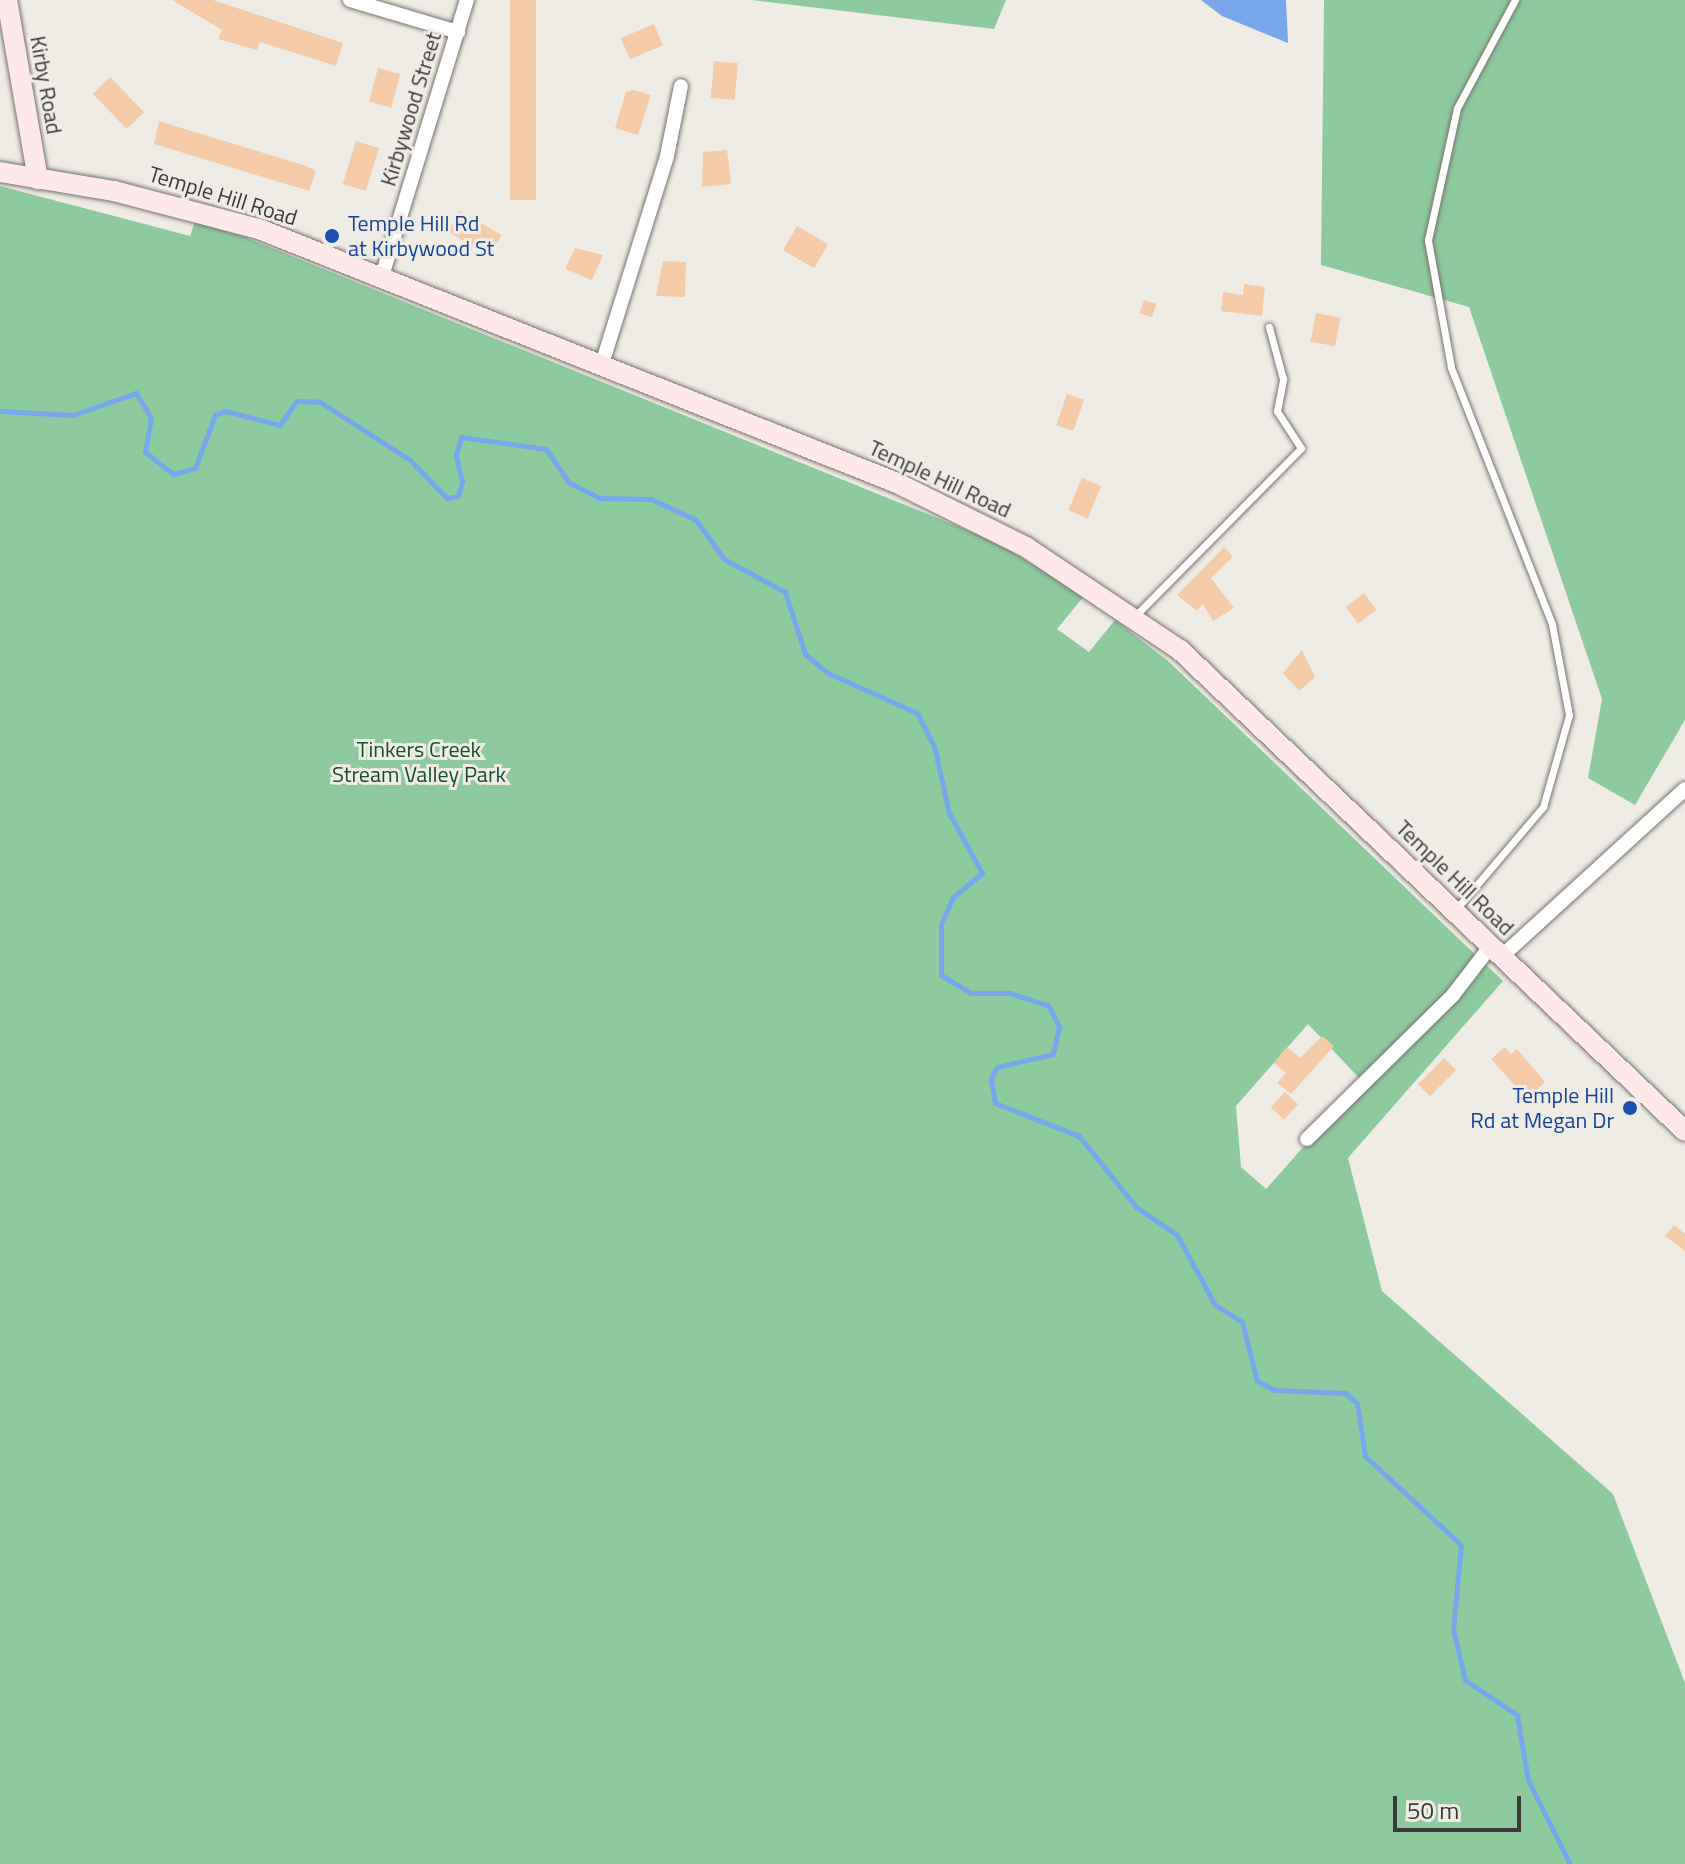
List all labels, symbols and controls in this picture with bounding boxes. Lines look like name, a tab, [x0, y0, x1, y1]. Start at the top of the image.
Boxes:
street label: Kirbywood Street	[375, 29, 447, 189]
street label: Kirby Road	[24, 34, 68, 136]
street label: Temple Hill Road	[146, 161, 300, 231]
place label: Temple Hill Rd at Kirbywood St	[348, 210, 494, 262]
marker: Temple Hill Rd at Kirbywood St	[323, 227, 341, 245]
street label: Temple Hill Road	[865, 434, 1015, 524]
park label: Tinkers Creek Stream Valley Park	[332, 736, 506, 788]
street label: Temple Hill Road	[1390, 815, 1520, 941]
place label: Temple Hill Rd at Megan Dr	[1470, 1082, 1614, 1134]
marker: Temple Hill Rd at Megan Dr	[1621, 1099, 1639, 1117]
scale bar	[1397, 1780, 1525, 1830]
text: 50 m	[1407, 1792, 1459, 1828]

